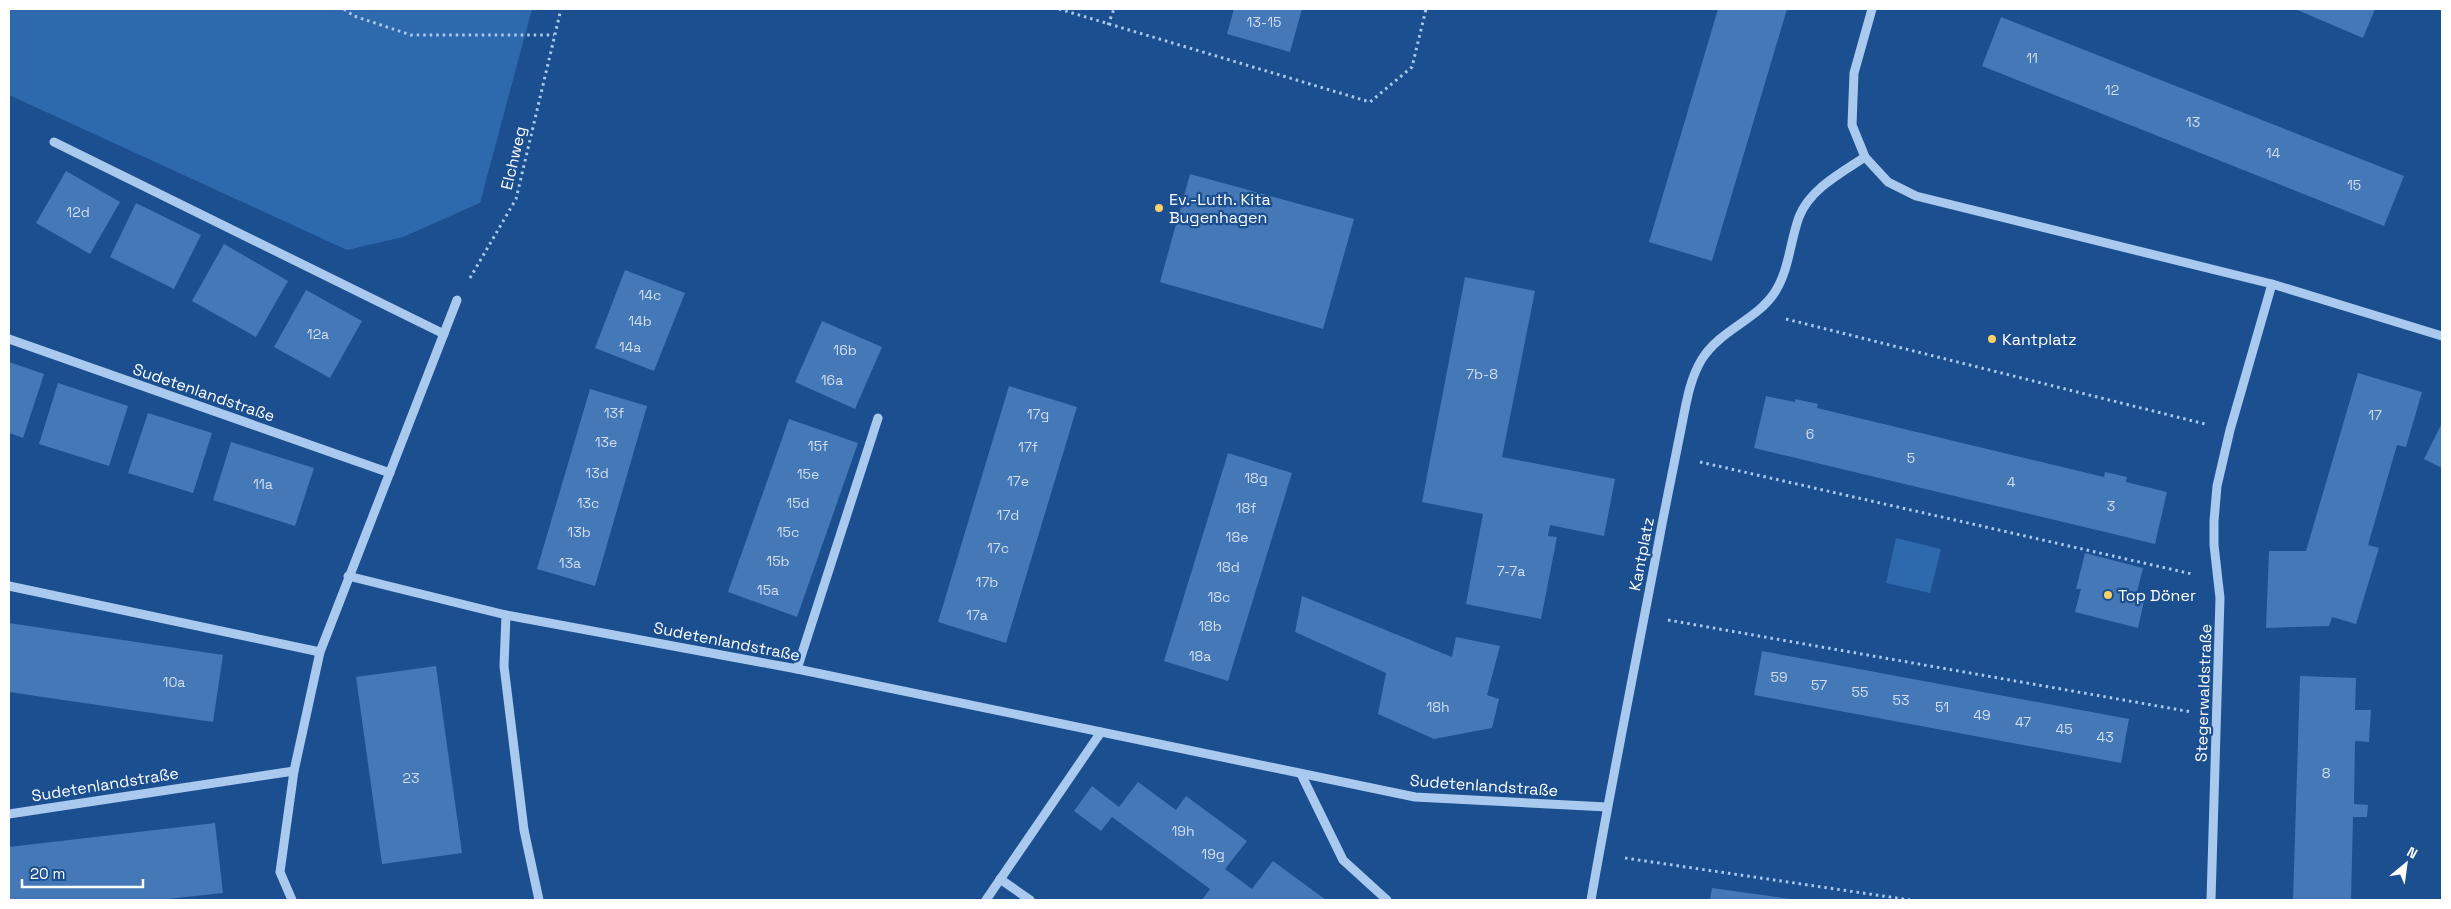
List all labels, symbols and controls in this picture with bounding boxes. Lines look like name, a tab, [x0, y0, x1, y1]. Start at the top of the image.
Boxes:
house number: 13-15	[1247, 13, 1281, 31]
house number: 11	[2026, 49, 2038, 67]
house number: 12	[2105, 81, 2119, 99]
house number: 13	[2186, 113, 2200, 131]
street label: Elchweg	[496, 124, 531, 192]
house number: 14	[2266, 144, 2281, 162]
house number: 15	[2347, 176, 2361, 194]
place label: Ev.-Luth. Kita Bugenhagen	[1169, 189, 1271, 228]
marker: Ev.-Luth. Kita Bugenhagen	[1153, 202, 1165, 214]
house number: 12d	[66, 203, 90, 221]
house number: 14c	[639, 286, 661, 304]
house number: 14b	[628, 312, 652, 330]
house number: 12a	[307, 325, 329, 343]
place label: Kantplatz	[2002, 329, 2077, 350]
marker: Kantplatz	[1986, 333, 1998, 345]
house number: 14a	[619, 338, 641, 356]
house number: 16b	[833, 341, 857, 359]
street label: Sudetenlandstraße	[130, 358, 278, 427]
house number: 7b-8	[1466, 365, 1498, 383]
house number: 16a	[821, 371, 843, 389]
house number: 13f	[604, 404, 624, 422]
house number: 17g	[1027, 405, 1049, 423]
house number: 17	[2368, 406, 2382, 424]
house number: 6	[1806, 425, 1814, 443]
house number: 13e	[595, 433, 617, 451]
house number: 15f	[808, 437, 828, 455]
house number: 17f	[1018, 438, 1038, 456]
house number: 5	[1907, 449, 1915, 467]
house number: 13d	[585, 464, 609, 482]
house number: 15e	[797, 465, 819, 483]
house number: 18g	[1244, 469, 1268, 487]
house number: 17e	[1007, 472, 1029, 490]
house number: 4	[2007, 473, 2016, 491]
house number: 11a	[253, 475, 273, 493]
house number: 13c	[577, 494, 599, 512]
house number: 15d	[786, 494, 810, 512]
house number: 3	[2107, 497, 2115, 515]
house number: 18f	[1236, 499, 1256, 517]
house number: 17d	[997, 506, 1019, 524]
street label: Kantplatz	[1624, 516, 1659, 593]
house number: 13b	[567, 523, 591, 541]
house number: 15c	[777, 523, 799, 541]
house number: 18e	[1226, 528, 1248, 546]
house number: 17c	[987, 539, 1009, 557]
house number: 15b	[766, 552, 790, 570]
house number: 13a	[559, 554, 581, 572]
house number: 18d	[1216, 558, 1240, 576]
house number: 7-7a	[1497, 562, 1525, 580]
house number: 17b	[976, 573, 998, 591]
house number: 15a	[757, 581, 779, 599]
place label: Top Döner	[2118, 585, 2196, 606]
house number: 18c	[1208, 588, 1230, 606]
marker: Top Döner	[2102, 589, 2114, 601]
house number: 17a	[966, 606, 988, 624]
street label: Sudetenlandstraße	[652, 617, 802, 666]
house number: 18b	[1198, 617, 1222, 635]
street label: Stegerwaldstraße	[2191, 624, 2216, 763]
house number: 18a	[1189, 647, 1211, 665]
house number: 59	[1771, 668, 1787, 686]
house number: 10a	[163, 673, 185, 691]
house number: 57	[1811, 676, 1827, 694]
house number: 55	[1852, 683, 1868, 701]
house number: 53	[1893, 691, 1909, 709]
house number: 18h	[1426, 698, 1450, 716]
house number: 51	[1935, 698, 1949, 716]
house number: 49	[1973, 706, 1991, 724]
house number: 47	[2015, 713, 2031, 731]
house number: 45	[2055, 720, 2073, 738]
house number: 43	[2096, 728, 2114, 746]
street label: Sudetenlandstraße	[30, 762, 180, 806]
house number: 8	[2322, 764, 2331, 782]
house number: 23	[403, 769, 419, 787]
street label: Sudetenlandstraße	[1409, 770, 1559, 801]
house number: 19h	[1171, 822, 1195, 840]
north arrow	[2381, 839, 2431, 889]
text: N	[2404, 842, 2421, 863]
house number: 19g	[1201, 845, 1225, 863]
scale bar	[22, 856, 144, 888]
text: 20 m	[30, 864, 65, 883]

